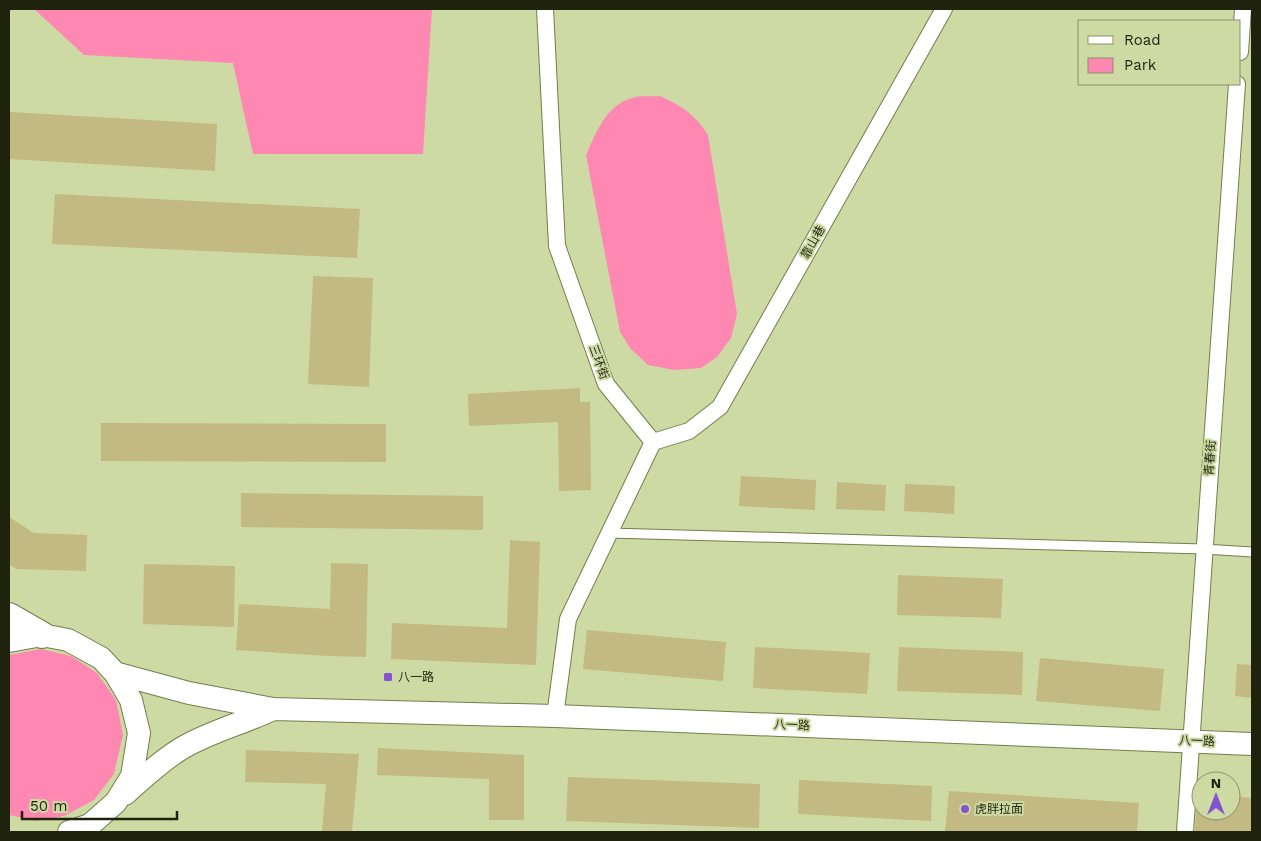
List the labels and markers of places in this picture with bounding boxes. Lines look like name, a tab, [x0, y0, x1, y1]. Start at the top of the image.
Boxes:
place label: 八一路	[398, 670, 434, 684]
marker: 八一路	[382, 671, 394, 683]
place label: 虎胖拉面	[975, 802, 1023, 816]
marker: 虎胖拉面	[959, 803, 971, 815]

